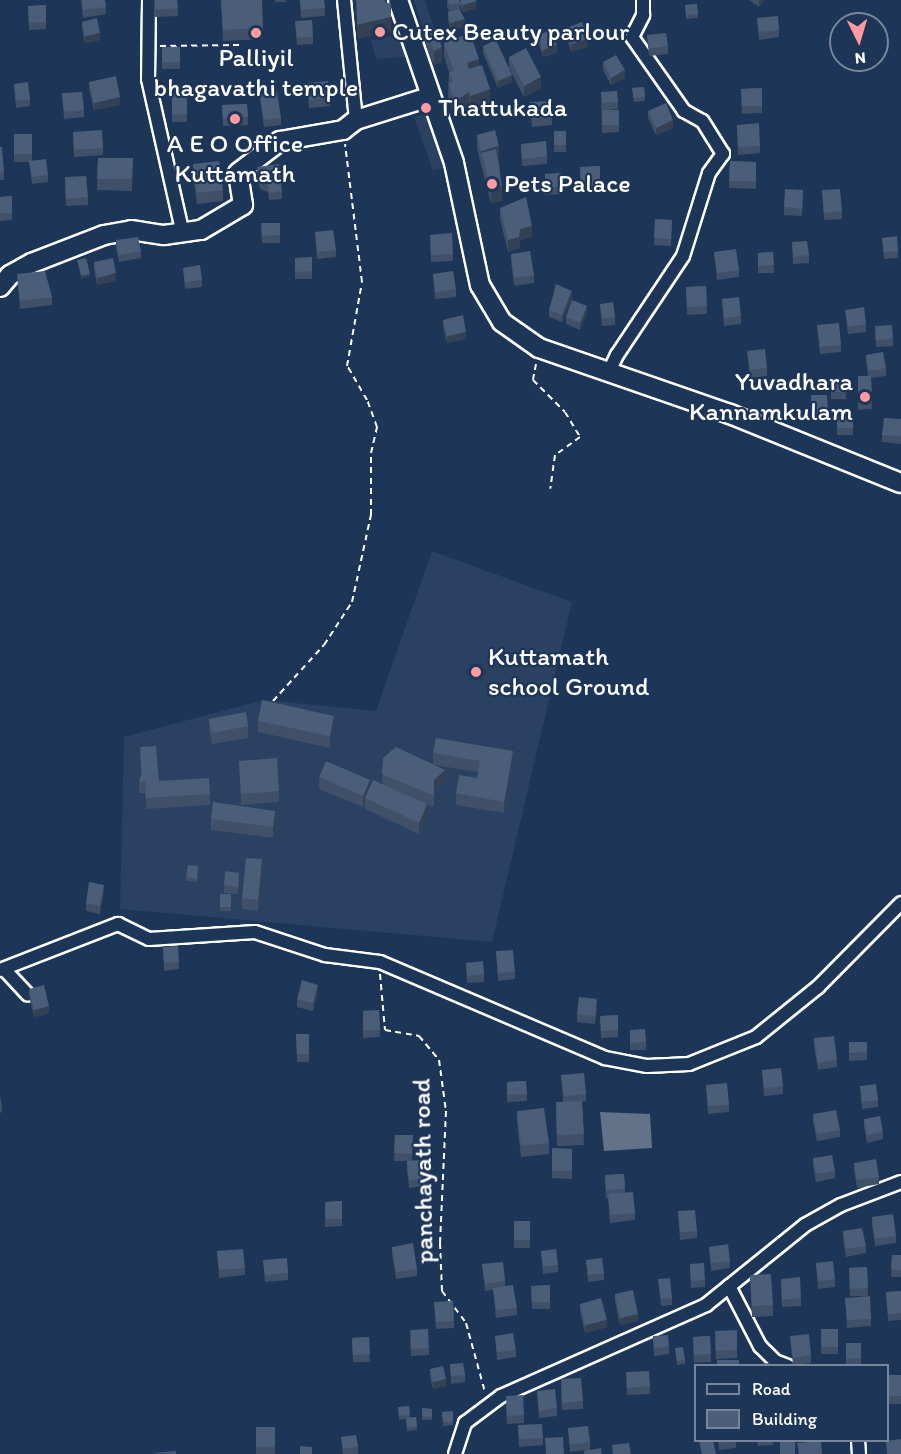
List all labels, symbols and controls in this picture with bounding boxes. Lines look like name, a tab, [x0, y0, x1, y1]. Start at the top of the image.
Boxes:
north arrow	[829, 12, 889, 72]
place label: Cutex Beauty parlour	[392, 16, 630, 48]
marker: Cutex Beauty parlour	[373, 25, 387, 39]
marker: Palliyil bhagavathi temple	[249, 26, 263, 40]
place label: Palliyil bhagavathi temple	[154, 42, 358, 104]
text: N	[854, 49, 867, 68]
place label: Thattukada	[438, 92, 567, 124]
marker: Thattukada	[419, 101, 433, 115]
marker: A E O Office Kuttamath	[228, 112, 242, 126]
place label: A E O Office Kuttamath	[167, 128, 303, 190]
place label: Pets Palace	[504, 168, 630, 200]
marker: Pets Palace	[485, 177, 499, 191]
place label: Yuvadhara Kannamkulam	[689, 366, 853, 428]
marker: Yuvadhara Kannamkulam	[858, 390, 872, 404]
place label: Kuttamath school Ground	[488, 641, 649, 702]
marker: Kuttamath school Ground	[469, 665, 483, 679]
street label: panchayath road	[406, 1078, 440, 1264]
legend	[694, 1364, 889, 1442]
text: Road	[752, 1378, 791, 1400]
text: Building	[752, 1408, 817, 1430]

